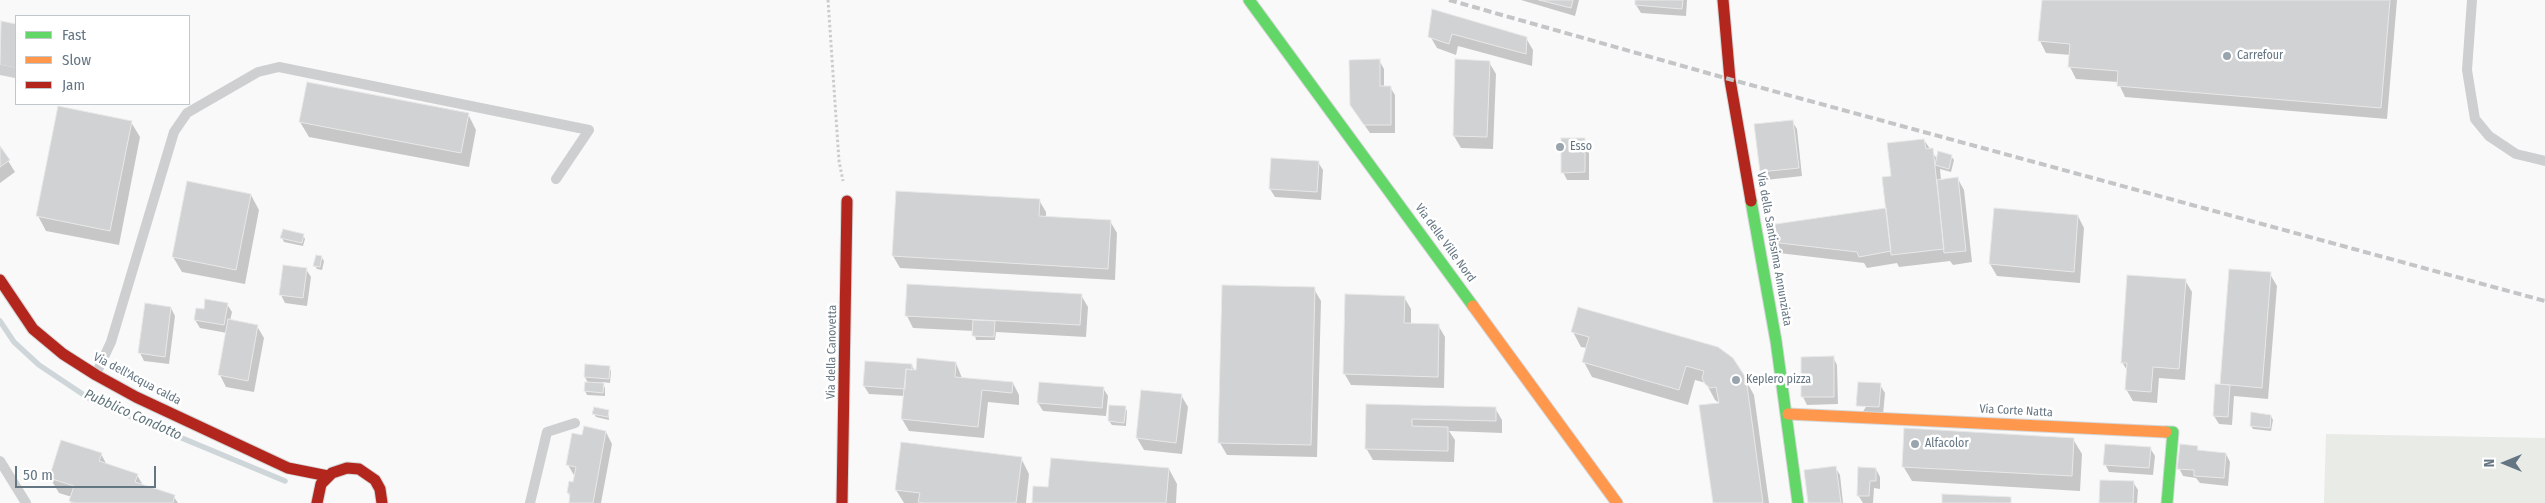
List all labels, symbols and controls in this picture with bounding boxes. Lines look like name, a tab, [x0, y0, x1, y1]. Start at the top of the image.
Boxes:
legend	[15, 15, 190, 105]
text: Fast	[62, 26, 86, 44]
place label: Carrefour	[2237, 49, 2283, 63]
marker: Carrefour	[2221, 50, 2233, 62]
text: Slow	[62, 51, 91, 69]
text: Jam	[62, 76, 85, 94]
place label: Esso	[1570, 140, 1592, 154]
marker: Esso	[1554, 141, 1566, 153]
street label: Via della Santissima Annunziata	[1753, 171, 1795, 327]
street label: Via delle Ville Nord	[1412, 201, 1478, 285]
street label: Via della Canovetta	[824, 305, 840, 399]
street label: Via dell'Acqua calda	[91, 350, 183, 408]
place label: Keplero pizza	[1746, 373, 1811, 387]
marker: Keplero pizza	[1730, 374, 1742, 386]
water label: Pubblico Condotto	[82, 386, 184, 444]
street label: Via Corte Natta	[1979, 402, 2053, 420]
place label: Alfacolor	[1925, 437, 1969, 451]
marker: Alfacolor	[1909, 438, 1921, 450]
north arrow	[2480, 438, 2530, 488]
scale bar	[18, 456, 159, 488]
text: N	[2481, 459, 2498, 467]
text: 50 m	[23, 466, 53, 484]

